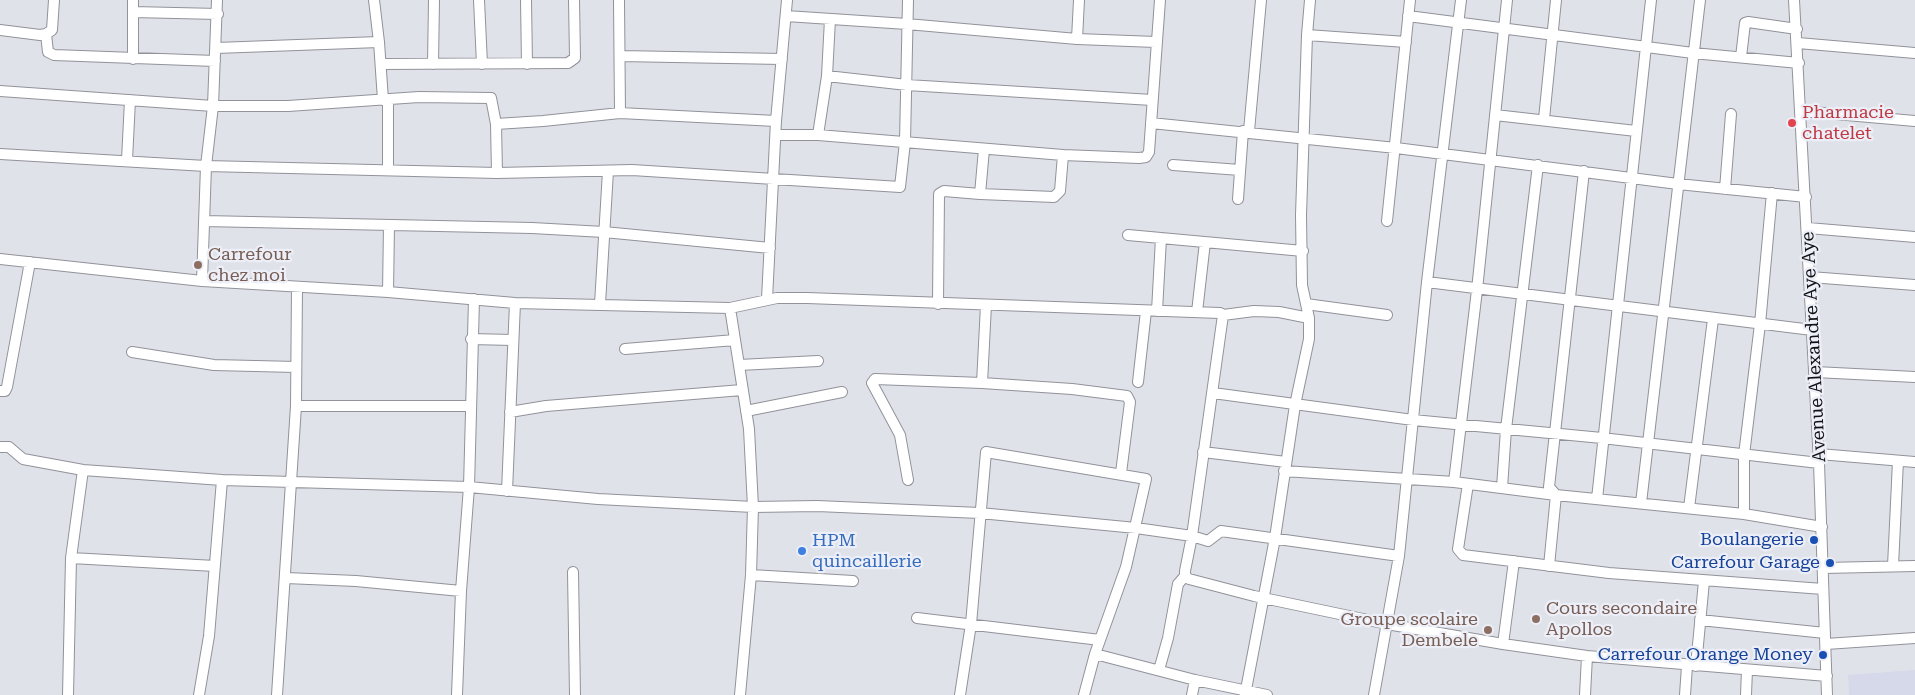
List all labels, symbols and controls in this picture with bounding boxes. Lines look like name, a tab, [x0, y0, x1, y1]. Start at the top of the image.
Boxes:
place label: Pharmacie chatelet	[1802, 102, 1894, 144]
marker: Pharmacie chatelet	[1786, 117, 1798, 129]
street label: Avenue Alexandre Aye Aye	[1797, 231, 1831, 463]
place label: Carrefour chez moi	[208, 244, 292, 286]
marker: Carrefour chez moi	[192, 259, 204, 271]
place label: Boulangerie	[1700, 529, 1804, 551]
place label: HPM quincaillerie	[812, 530, 922, 572]
marker: Boulangerie	[1808, 534, 1820, 546]
marker: HPM quincaillerie	[796, 545, 808, 557]
place label: Carrefour Garage	[1671, 552, 1820, 574]
marker: Carrefour Garage	[1824, 557, 1836, 569]
place label: Cours secondaire Apollos	[1546, 598, 1697, 640]
place label: Groupe scolaire Dembele	[1340, 609, 1478, 652]
marker: Cours secondaire Apollos	[1530, 613, 1542, 625]
marker: Groupe scolaire Dembele	[1482, 624, 1494, 636]
place label: Carrefour Orange Money	[1598, 644, 1813, 666]
marker: Carrefour Orange Money	[1817, 649, 1829, 661]

